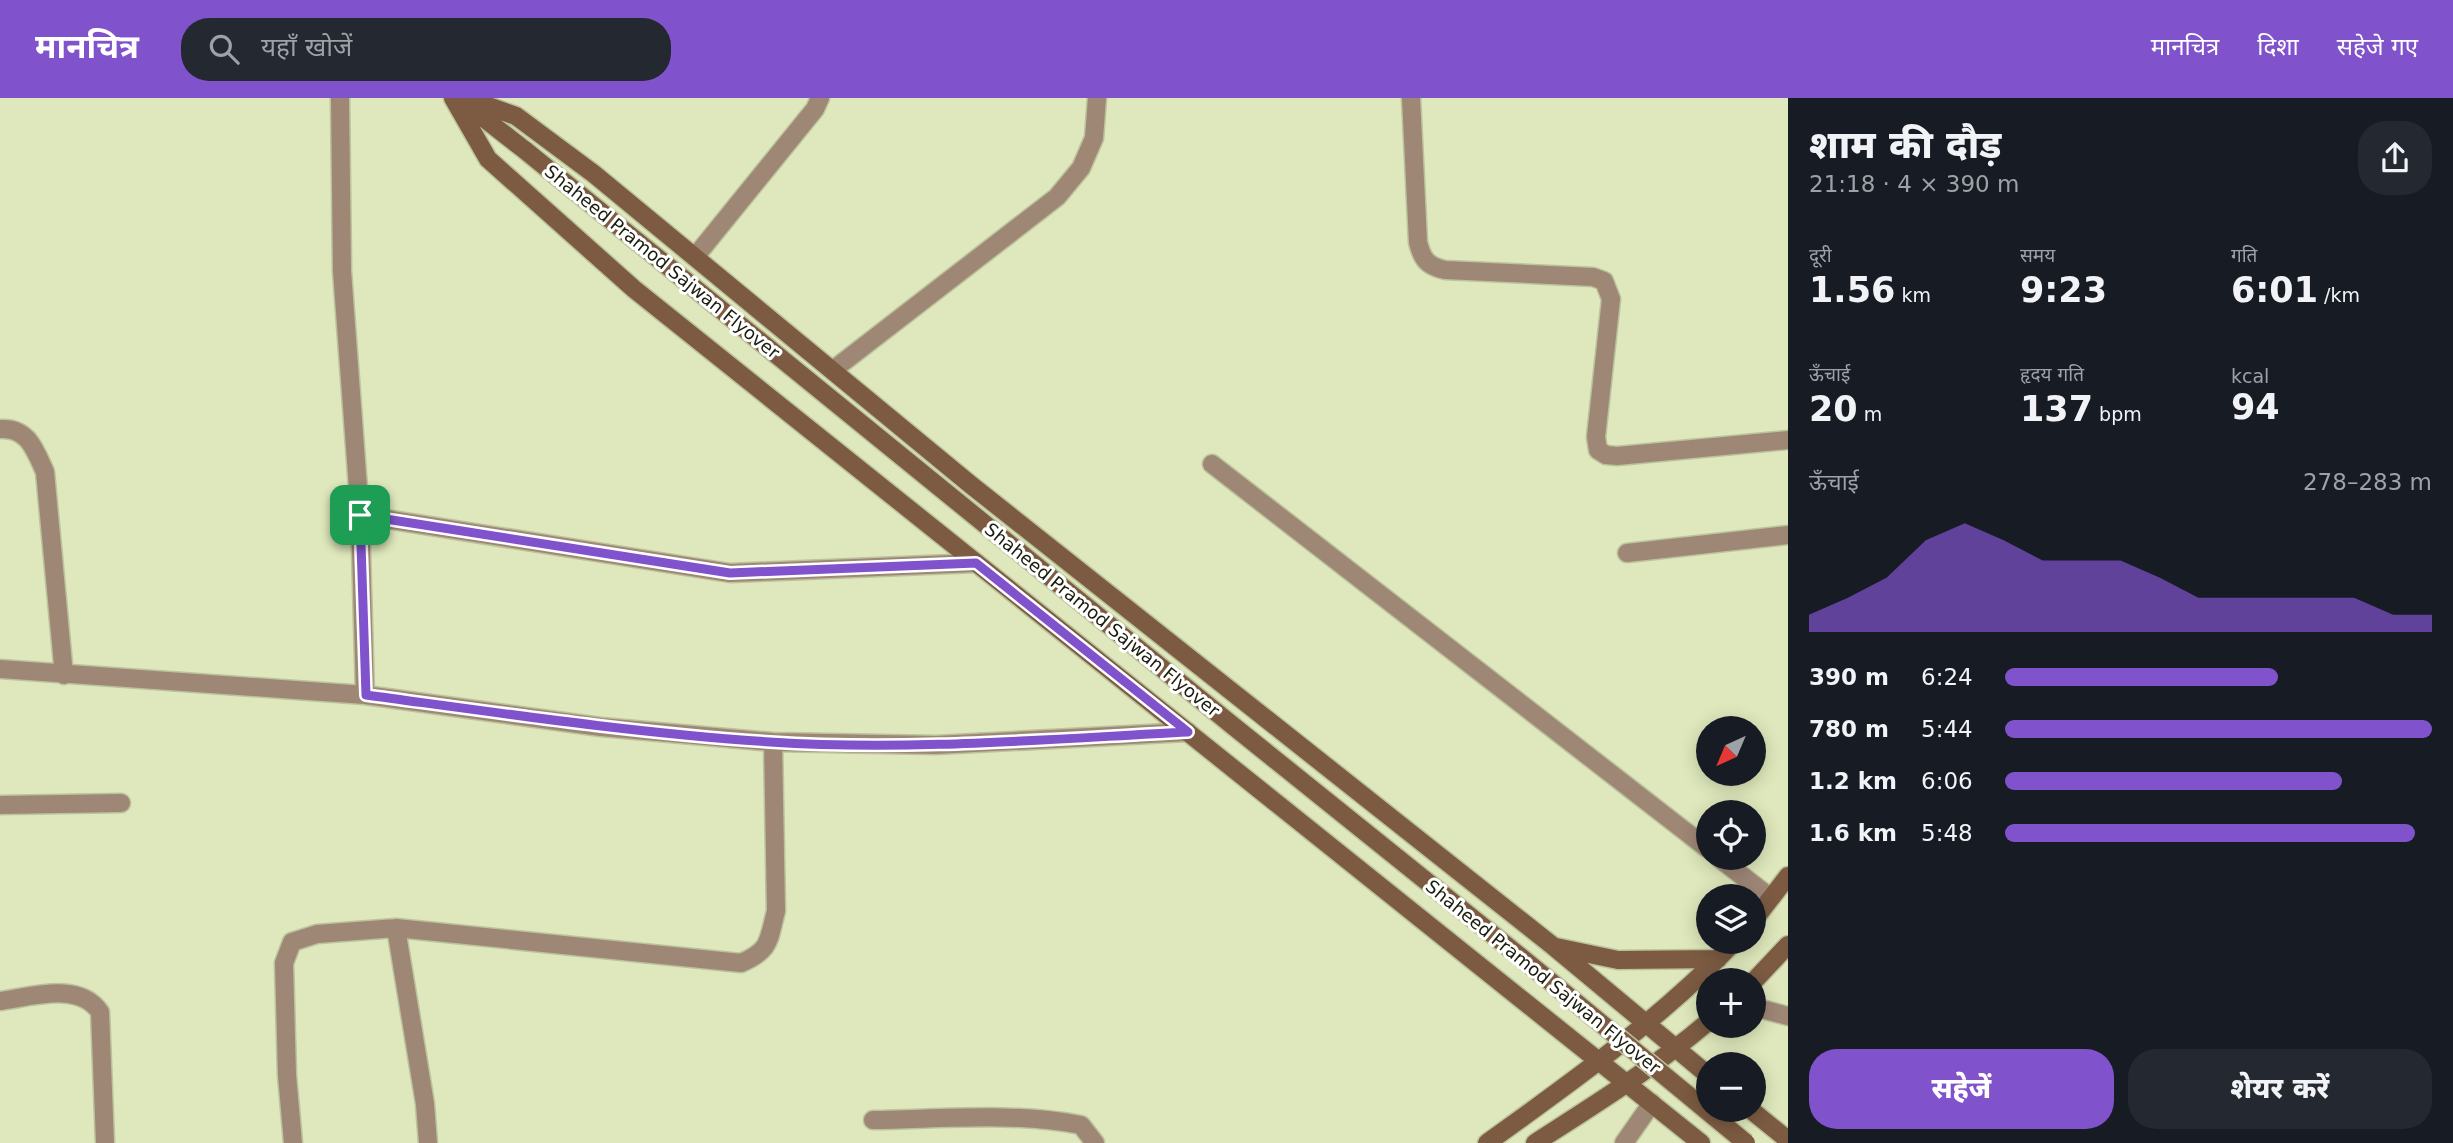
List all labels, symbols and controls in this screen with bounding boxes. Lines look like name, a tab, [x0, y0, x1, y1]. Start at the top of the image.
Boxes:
search box	[181, 18, 671, 81]
text: मानचित्र	[35, 27, 139, 66]
icon: search	[205, 30, 243, 68]
text: यहाँ खोजें	[261, 32, 352, 62]
text: मानचित्र	[2151, 33, 2219, 61]
text: दिशा	[2257, 33, 2299, 61]
text: सहेजे गए	[2337, 33, 2418, 61]
button: share	[2358, 121, 2432, 195]
text: शाम की दौड़	[1809, 123, 2001, 167]
street label: Shaheed Pramod Sajwan Flyover	[541, 160, 784, 363]
text: 21:18 · 4 × 390 m	[1809, 171, 2019, 197]
text: दूरी	[1809, 244, 1832, 266]
text: समय	[2020, 244, 2055, 266]
text: गति	[2231, 244, 2257, 266]
text: 1.56	[1809, 270, 1895, 310]
text: 9:23	[2020, 270, 2107, 310]
text: 6:01	[2231, 270, 2318, 310]
text: km	[1895, 284, 1931, 306]
text: /km	[2318, 284, 2360, 306]
text: ऊँचाई	[1809, 363, 1850, 385]
text: हृदय गति	[2020, 363, 2084, 385]
text: kcal	[2231, 365, 2269, 387]
text: 94	[2231, 387, 2280, 427]
text: 20	[1809, 389, 1858, 429]
text: 137	[2020, 389, 2093, 429]
text: m	[1858, 403, 1882, 425]
text: bpm	[2093, 403, 2142, 425]
text: ऊँचाई	[1809, 469, 1859, 495]
text: 278–283 m	[2303, 469, 2432, 495]
pin	[330, 485, 390, 545]
icon: arrive	[341, 496, 379, 534]
street label: Shaheed Pramod Sajwan Flyover	[981, 518, 1224, 721]
text: 390 m	[1809, 664, 1889, 690]
text: 6:24	[1921, 664, 1973, 690]
north arrow	[1696, 716, 1766, 786]
map controls	[1696, 716, 1766, 1122]
text: 780 m	[1809, 716, 1889, 742]
text: 5:44	[1921, 716, 1973, 742]
text: 1.2 km	[1809, 768, 1897, 794]
text: 6:06	[1921, 768, 1973, 794]
button: locate	[1696, 800, 1766, 870]
text: 1.6 km	[1809, 820, 1897, 846]
text: 5:48	[1921, 820, 1973, 846]
street label: Shaheed Pramod Sajwan Flyover	[1422, 875, 1665, 1078]
button: layers	[1696, 884, 1766, 954]
button: +	[1696, 968, 1766, 1038]
button: सहेजें	[1809, 1049, 2114, 1129]
button: शेयर करें	[2128, 1049, 2432, 1129]
button: −	[1696, 1052, 1766, 1122]

